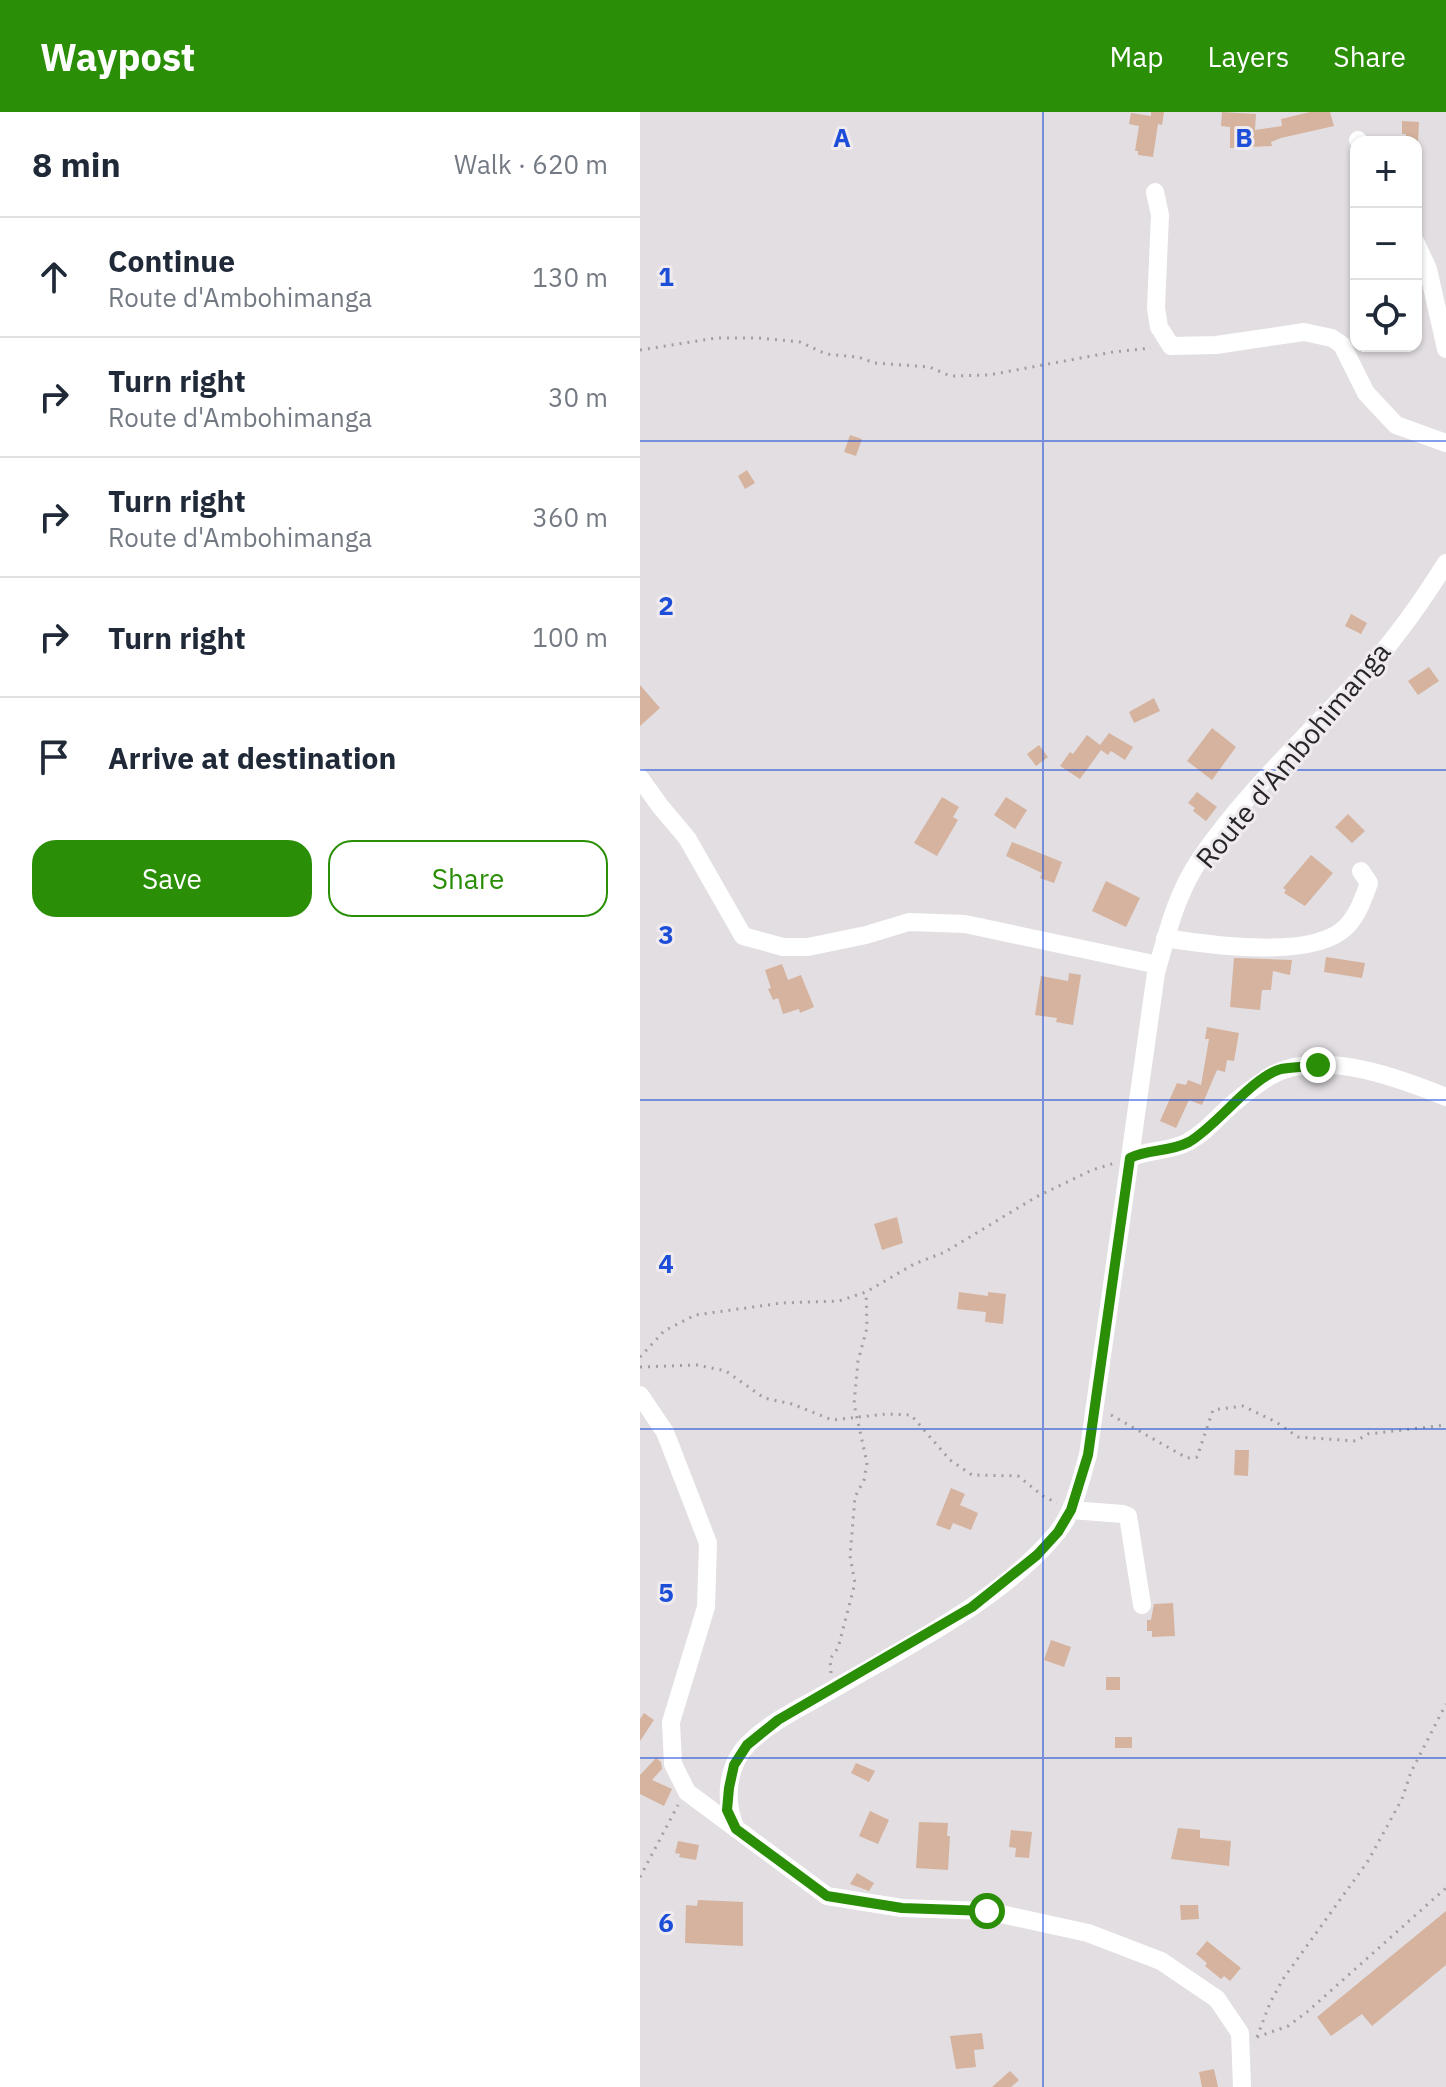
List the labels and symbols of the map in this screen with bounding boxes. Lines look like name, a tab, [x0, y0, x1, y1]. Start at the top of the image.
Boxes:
text: A	[833, 120, 851, 154]
text: B	[1235, 120, 1253, 154]
text: 1	[658, 259, 674, 293]
text: 2	[658, 588, 674, 622]
street label: Route d'Ambohimanga	[1187, 634, 1398, 876]
text: 3	[658, 917, 674, 951]
route end	[1300, 1047, 1336, 1083]
text: 4	[658, 1246, 674, 1280]
text: 5	[658, 1575, 674, 1609]
route start	[969, 1893, 1005, 1929]
text: 6	[658, 1905, 674, 1939]

